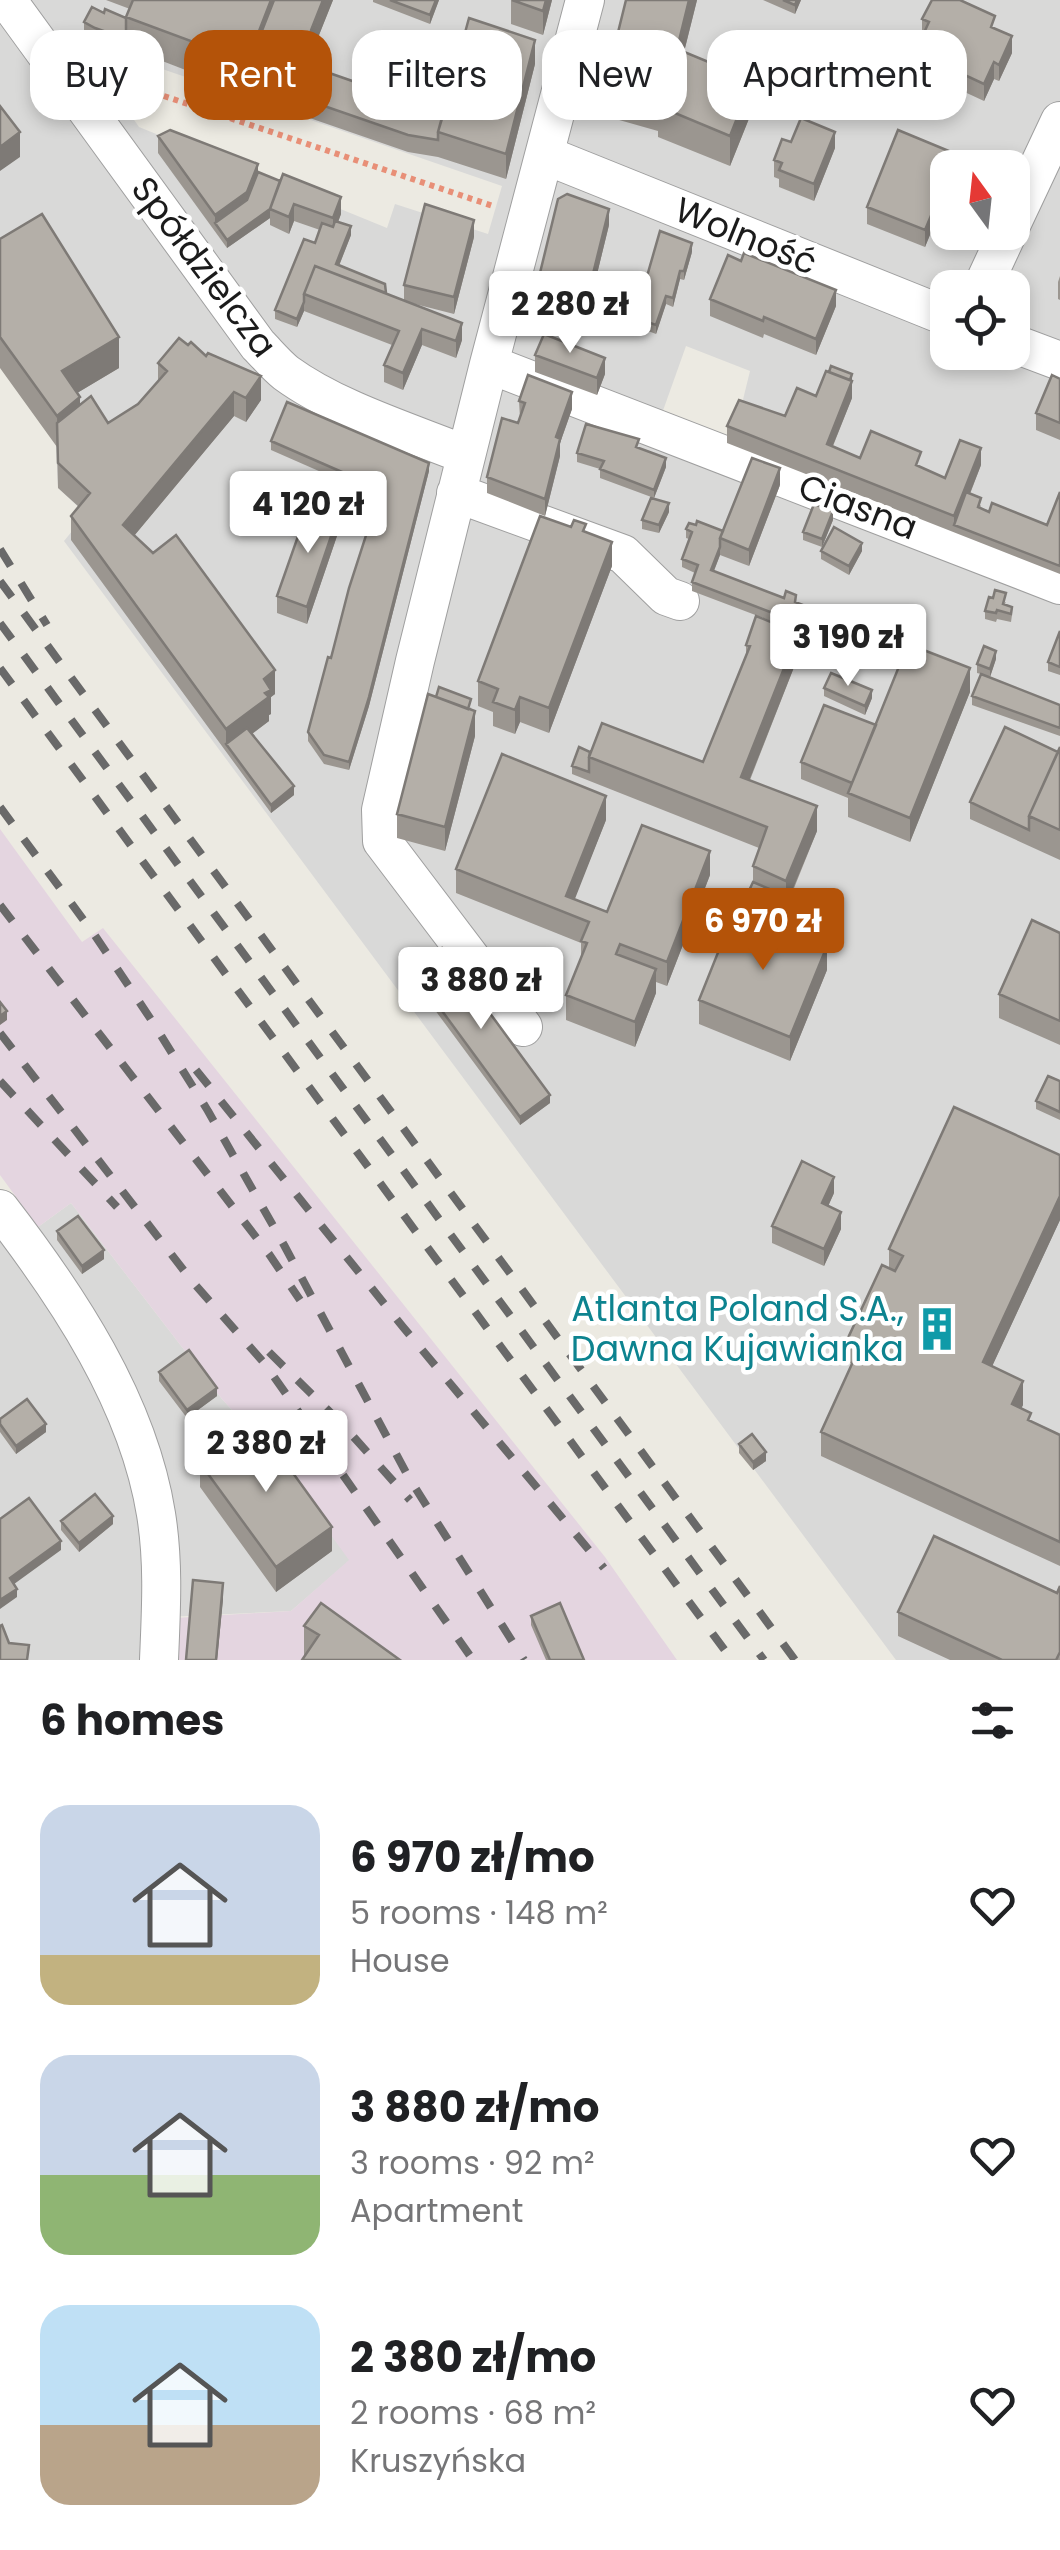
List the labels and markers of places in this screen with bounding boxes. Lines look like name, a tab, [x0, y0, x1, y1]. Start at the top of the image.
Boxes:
pin: 2 280 zł	[467, 271, 673, 356]
pin: 4 120 zł	[205, 471, 411, 556]
pin: 3 190 zł	[745, 604, 951, 689]
pin: 6 970 zł	[660, 888, 866, 973]
pin: 3 880 zł	[378, 947, 584, 1032]
place label: Atlanta Poland S.A., Dawna Kujawianka	[571, 1284, 904, 1373]
building icon: Atlanta Poland S.A., Dawna Kujawianka	[913, 1305, 961, 1353]
pin: 2 380 zł	[163, 1410, 369, 1495]

